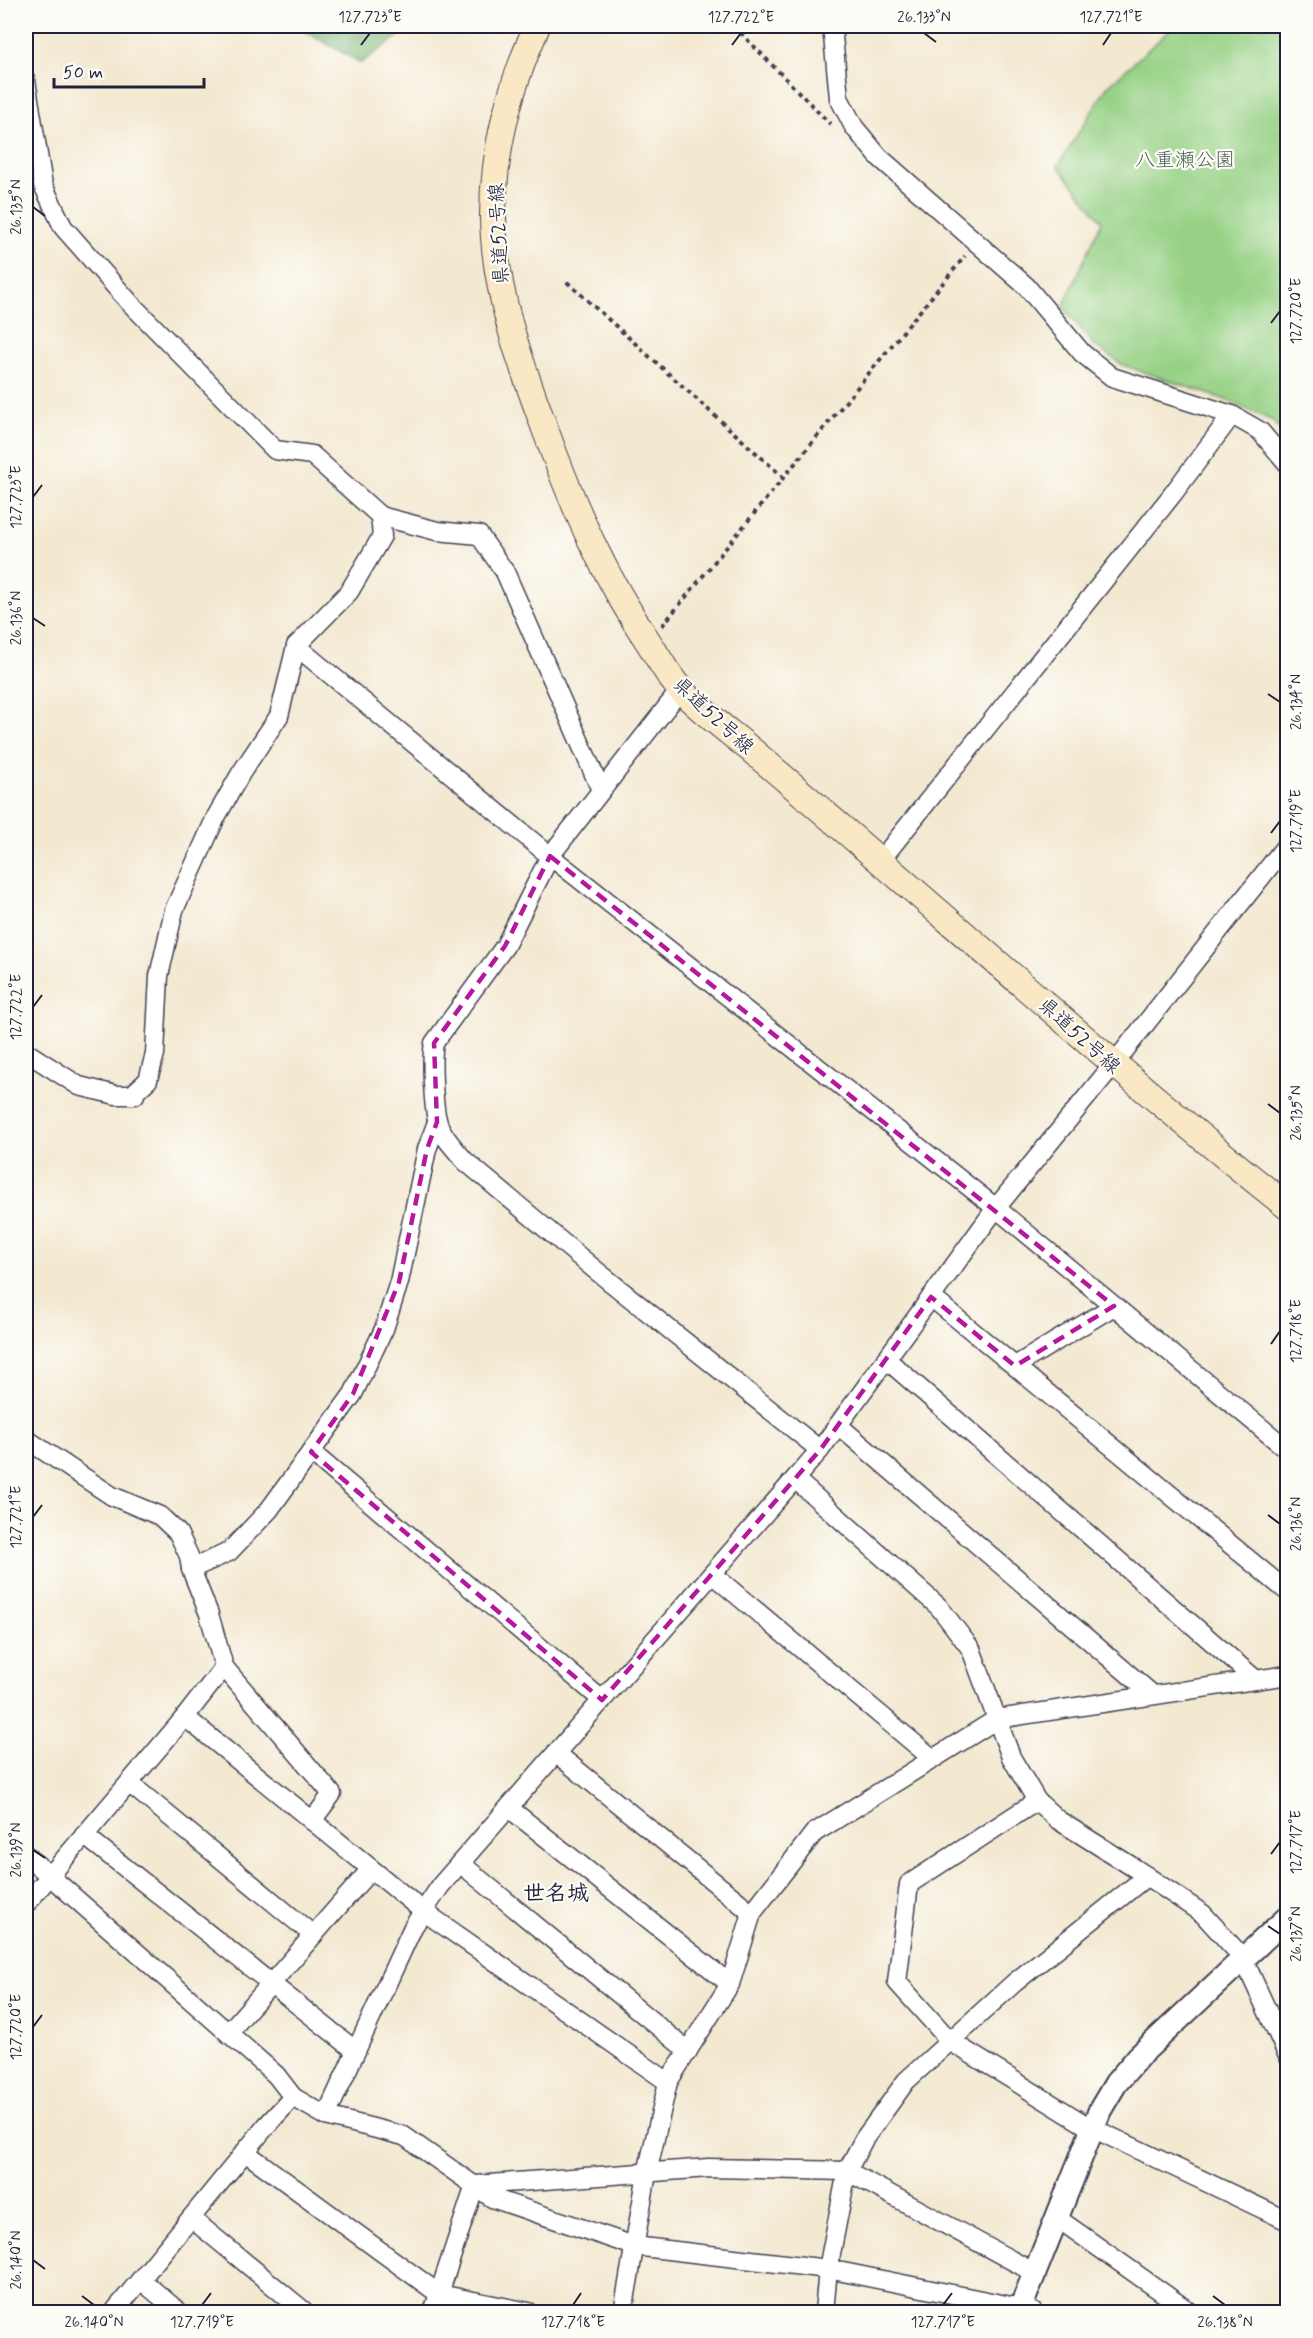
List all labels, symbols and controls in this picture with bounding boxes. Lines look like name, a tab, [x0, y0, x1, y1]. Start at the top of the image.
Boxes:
text: 127.723°E	[338, 8, 402, 28]
text: 127.722°E	[708, 8, 774, 28]
text: 26.133°N	[897, 8, 951, 28]
text: 127.721°E	[1079, 8, 1143, 28]
scale bar	[54, 51, 204, 89]
text: 50 m	[63, 61, 103, 85]
park label: 八重瀬公園	[1135, 147, 1235, 174]
text: 26.135°N	[7, 179, 27, 235]
street label: 県道52号線	[483, 182, 516, 286]
text: 127.720°E	[1287, 278, 1307, 344]
text: 127.723°E	[7, 465, 27, 529]
text: 26.136°N	[7, 591, 27, 645]
street label: 県道52号線	[666, 671, 760, 761]
text: 26.134°N	[1287, 674, 1307, 730]
text: 127.719°E	[1287, 789, 1307, 853]
text: 127.722°E	[7, 974, 27, 1040]
street label: 県道52号線	[1032, 992, 1126, 1080]
text: 26.135°N	[1287, 1085, 1307, 1141]
text: 127.718°E	[1287, 1299, 1307, 1363]
text: 127.721°E	[7, 1485, 27, 1549]
text: 26.136°N	[1287, 1497, 1307, 1551]
text: 127.717°E	[1287, 1810, 1307, 1874]
text: 26.139°N	[7, 1822, 27, 1878]
district label: 世名城	[523, 1880, 589, 1908]
text: 26.137°N	[1287, 1906, 1307, 1962]
text: 127.720°E	[7, 1994, 27, 2060]
text: 26.140°N	[7, 2230, 27, 2290]
text: 26.140°N	[64, 2313, 124, 2333]
text: 127.719°E	[170, 2313, 234, 2333]
text: 127.718°E	[541, 2313, 605, 2333]
text: 127.717°E	[911, 2313, 975, 2333]
text: 26.138°N	[1197, 2313, 1253, 2333]

